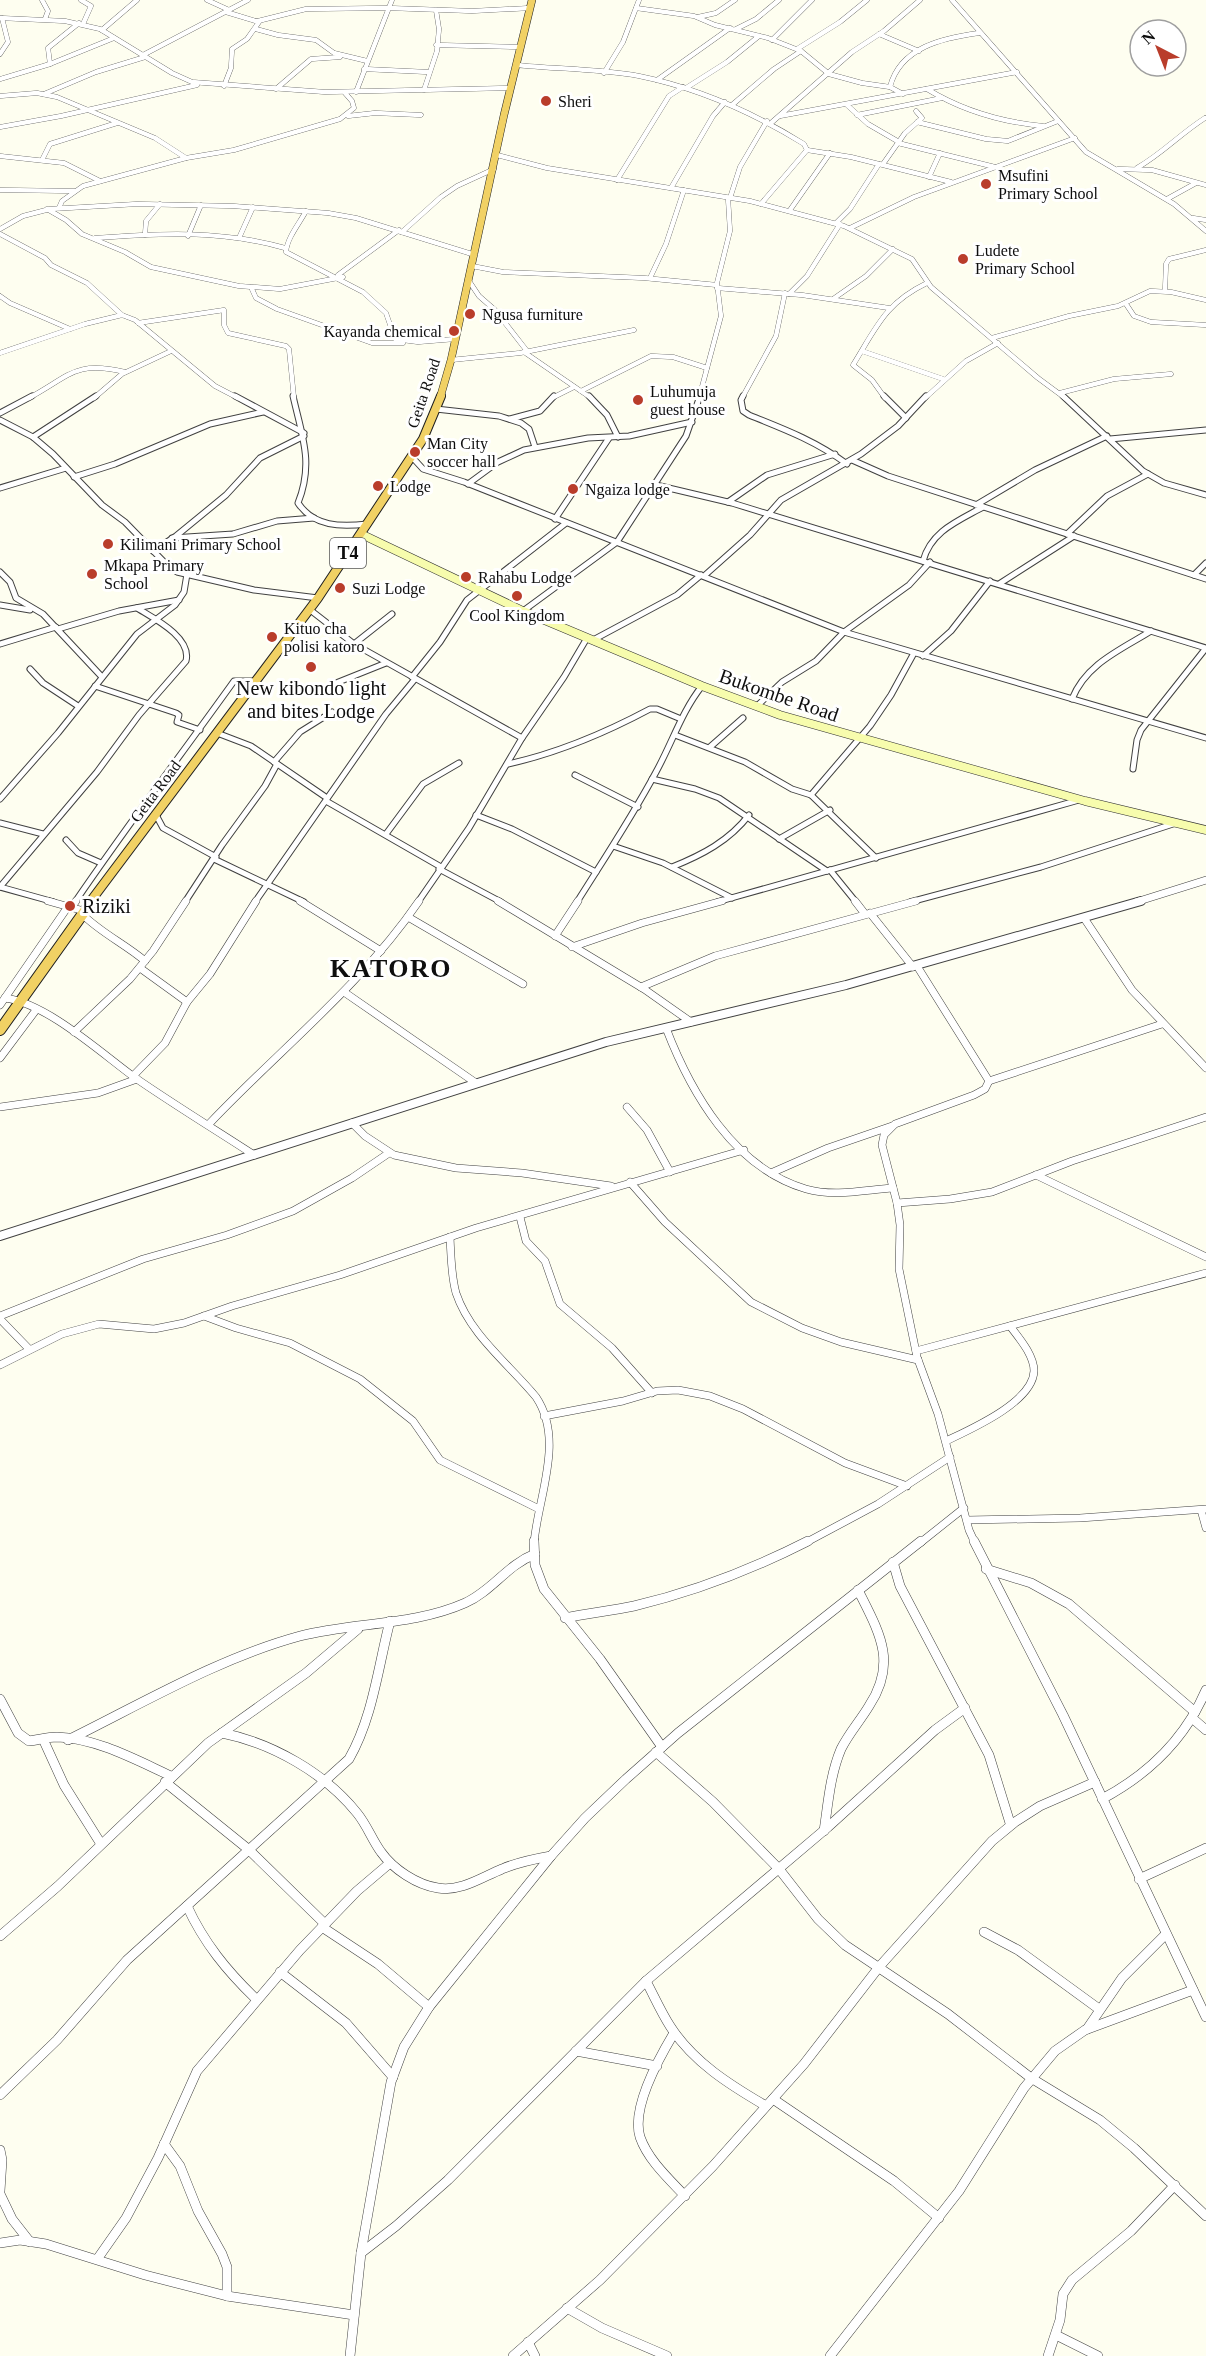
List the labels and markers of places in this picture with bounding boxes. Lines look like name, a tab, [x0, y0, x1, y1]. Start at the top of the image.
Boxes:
place label: Sheri	[558, 93, 592, 110]
marker: Sheri	[539, 94, 553, 108]
place label: Msufini Primary School	[998, 167, 1099, 203]
marker: Msufini Primary School	[979, 177, 993, 191]
place label: Ludete Primary School	[975, 242, 1076, 278]
marker: Ludete Primary School	[956, 252, 970, 266]
place label: Ngusa furniture	[482, 306, 583, 324]
marker: Ngusa furniture	[463, 307, 477, 321]
place label: Kayanda chemical	[323, 323, 443, 341]
marker: Kayanda chemical	[447, 324, 461, 338]
place label: Luhumuja guest house	[650, 383, 725, 419]
marker: Luhumuja guest house	[631, 393, 645, 407]
place label: Man City soccer hall	[427, 435, 496, 470]
marker: Man City soccer hall	[408, 445, 422, 459]
place label: Lodge	[390, 478, 431, 496]
marker: Lodge	[371, 479, 385, 493]
place label: Ngaiza lodge	[585, 481, 670, 499]
marker: Ngaiza lodge	[566, 482, 580, 496]
place label: Kilimani Primary School	[120, 536, 281, 554]
marker: Kilimani Primary School	[101, 537, 115, 551]
place label: Mkapa Primary School	[104, 557, 204, 592]
marker: Mkapa Primary School	[85, 567, 99, 581]
place label: Rahabu Lodge	[478, 569, 572, 587]
marker: Rahabu Lodge	[459, 570, 473, 584]
place label: Suzi Lodge	[352, 580, 425, 598]
marker: Suzi Lodge	[333, 581, 347, 595]
marker: Cool Kingdom	[510, 589, 524, 603]
place label: Cool Kingdom	[469, 607, 565, 625]
place label: Kituo cha polisi katoro	[284, 620, 364, 656]
marker: Kituo cha polisi katoro	[265, 630, 279, 644]
marker: New kibondo light and bites Lodge	[304, 660, 318, 674]
place label: New kibondo light and bites Lodge	[236, 677, 386, 723]
place label: Riziki	[82, 895, 131, 917]
marker: Riziki	[63, 899, 77, 913]

